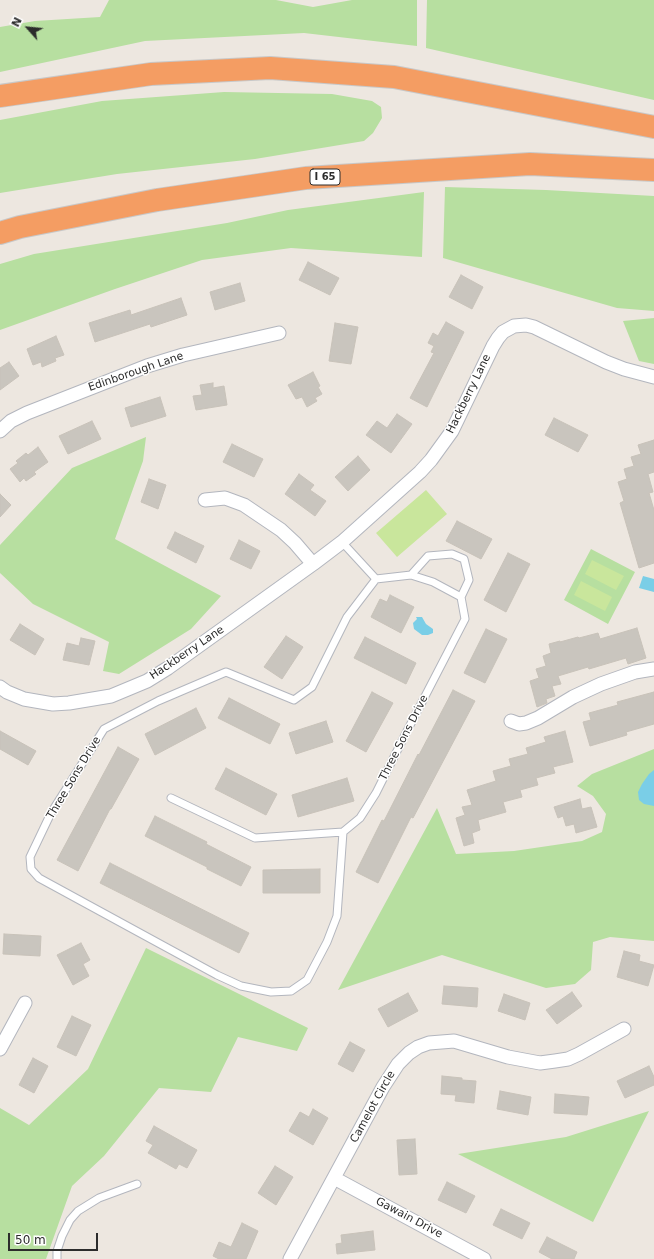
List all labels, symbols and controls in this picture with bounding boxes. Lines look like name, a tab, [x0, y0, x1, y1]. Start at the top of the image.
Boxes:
north arrow	[8, 8, 48, 48]
text: N	[9, 15, 25, 29]
road number: I 65	[310, 169, 340, 185]
street label: Edinborough Lane	[87, 350, 185, 394]
street label: Hackberry Lane	[444, 352, 494, 436]
street label: Hackberry Lane	[147, 623, 227, 683]
street label: Three Sons Drive	[377, 693, 431, 783]
street label: Three Sons Drive	[44, 734, 104, 822]
street label: Camelot Circle	[348, 1069, 398, 1145]
street label: Gawain Drive	[373, 1195, 445, 1241]
scale bar	[10, 1225, 100, 1251]
text: 50 m	[15, 1233, 46, 1247]

